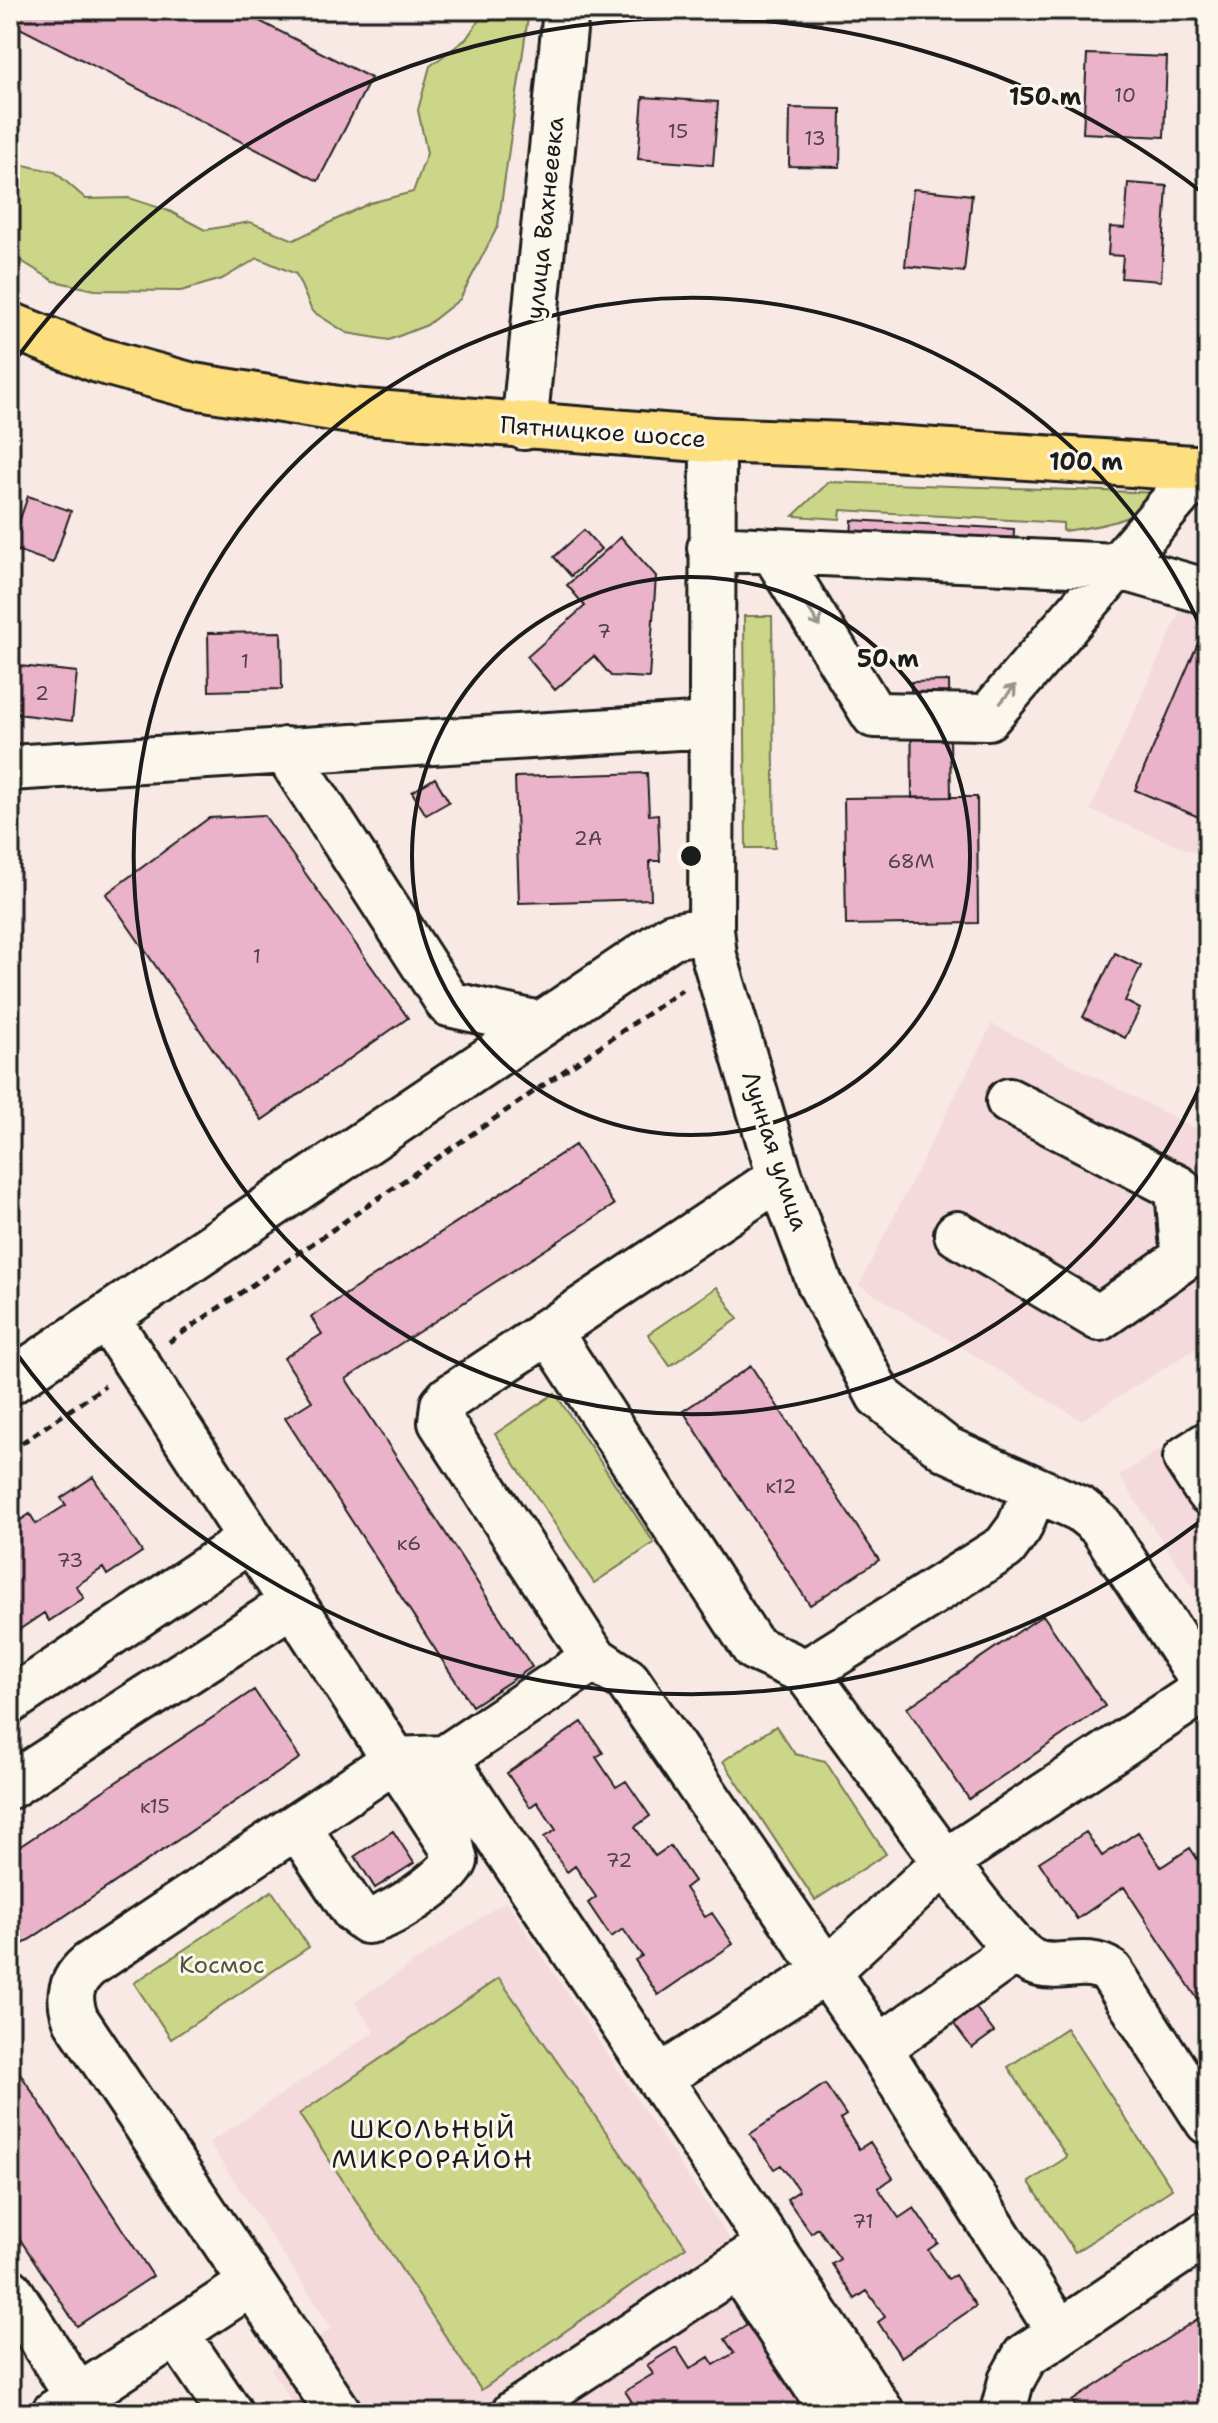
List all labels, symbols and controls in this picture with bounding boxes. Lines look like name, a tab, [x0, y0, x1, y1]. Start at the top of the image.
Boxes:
text: 150 m	[1009, 81, 1081, 113]
house number: 10	[1114, 82, 1136, 108]
street label: улица Вахнеевка	[518, 115, 572, 321]
house number: 15	[668, 118, 688, 144]
house number: 13	[804, 125, 826, 151]
street label: Пятницкое шоссе	[499, 409, 707, 455]
text: 100 m	[1049, 446, 1123, 478]
one-way arrow	[806, 605, 822, 628]
house number: 7	[597, 618, 611, 644]
text: 50 m	[857, 643, 919, 675]
house number: 1	[241, 648, 249, 674]
house number: 2	[35, 680, 49, 706]
one-way arrow	[999, 684, 1017, 705]
house number: 2А	[574, 825, 602, 851]
centre of rings	[677, 842, 705, 870]
house number: 68М	[888, 848, 934, 874]
house number: 1	[253, 943, 261, 969]
street label: Лунная улица	[734, 1067, 816, 1235]
house number: к12	[766, 1473, 796, 1499]
house number: к6	[397, 1530, 421, 1556]
house number: 73	[57, 1547, 83, 1573]
house number: к15	[140, 1793, 170, 1819]
house number: 72	[606, 1847, 632, 1873]
park label: Космос	[179, 1949, 265, 1981]
district label: ШКОЛЬНЫЙ МИКРОРАЙОН	[332, 2111, 534, 2176]
house number: 71	[852, 2208, 874, 2234]

